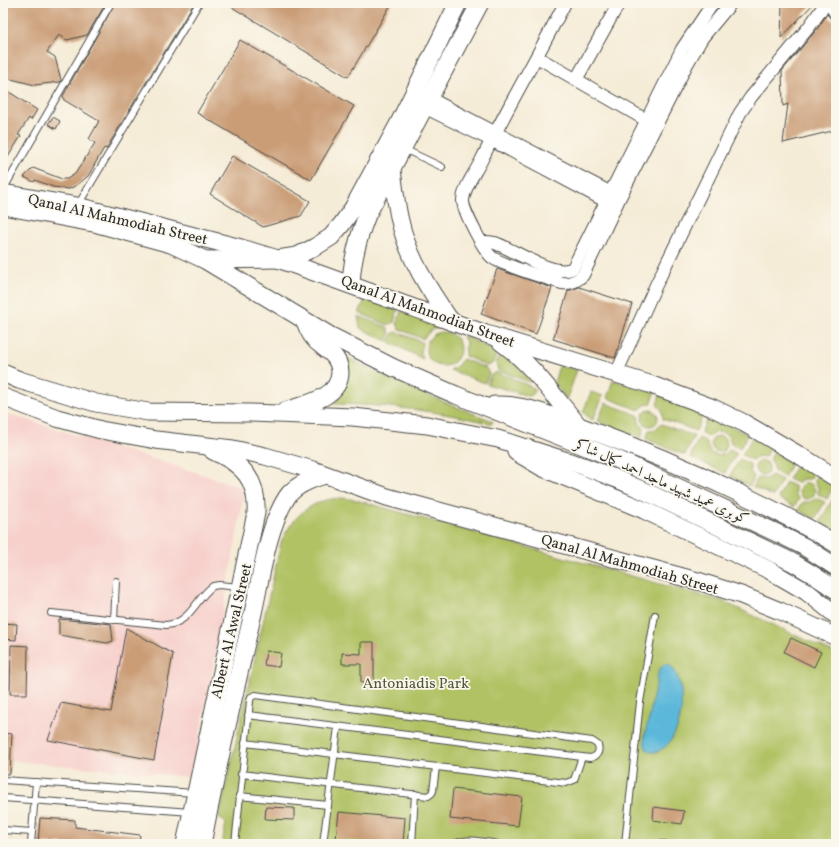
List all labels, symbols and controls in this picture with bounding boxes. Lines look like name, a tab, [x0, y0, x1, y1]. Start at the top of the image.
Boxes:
street label: Qanal Al Mahmodiah Street	[26, 190, 210, 251]
street label: Qanal Al Mahmodiah Street	[338, 271, 517, 354]
street label: كوبرى عميد شهيد ماجد احمد كمال شاكر	[569, 433, 752, 530]
street label: Qanal Al Mahmodiah Street	[538, 530, 721, 601]
street label: Albert Al Awal Street	[207, 562, 258, 701]
park label: Antoniadis Park	[363, 674, 469, 695]

